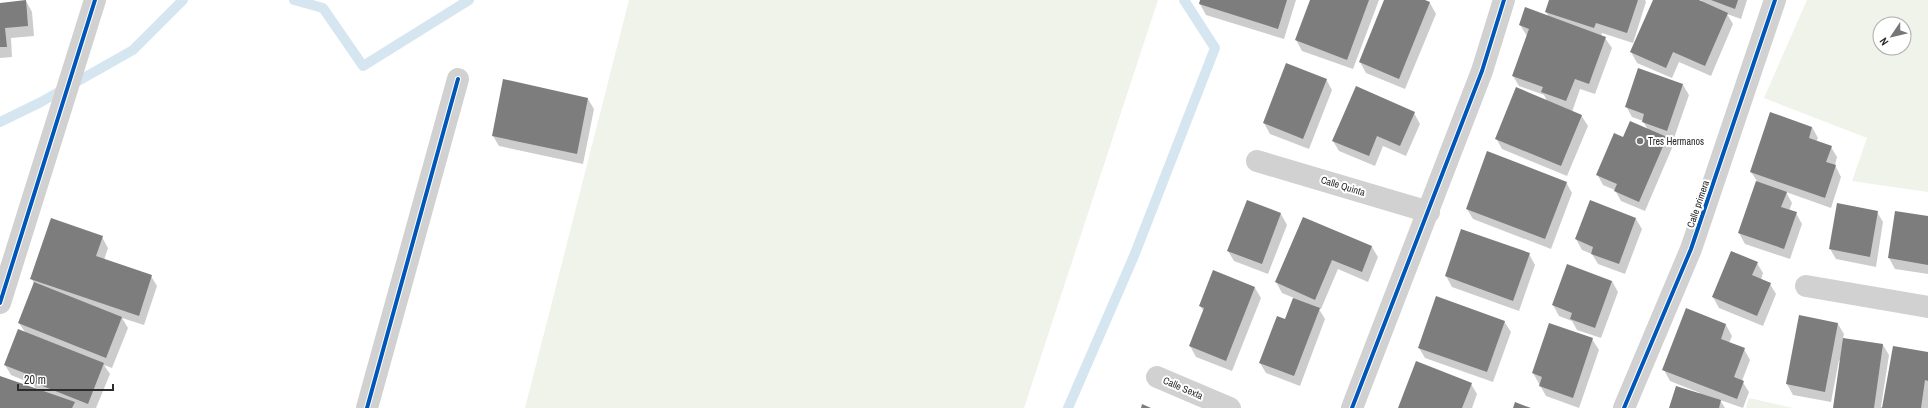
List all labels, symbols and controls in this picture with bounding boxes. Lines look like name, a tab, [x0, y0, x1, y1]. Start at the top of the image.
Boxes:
north arrow	[1872, 16, 1912, 56]
text: N	[1876, 35, 1891, 48]
place label: Tres Hermanos	[1648, 135, 1704, 148]
marker: Tres Hermanos	[1635, 136, 1645, 146]
street label: Calle Quinta	[1319, 173, 1367, 199]
street label: Calle primera	[1684, 178, 1712, 229]
scale bar	[18, 366, 113, 392]
text: 20 m	[24, 372, 46, 388]
street label: Calle Sexta	[1161, 374, 1205, 402]

